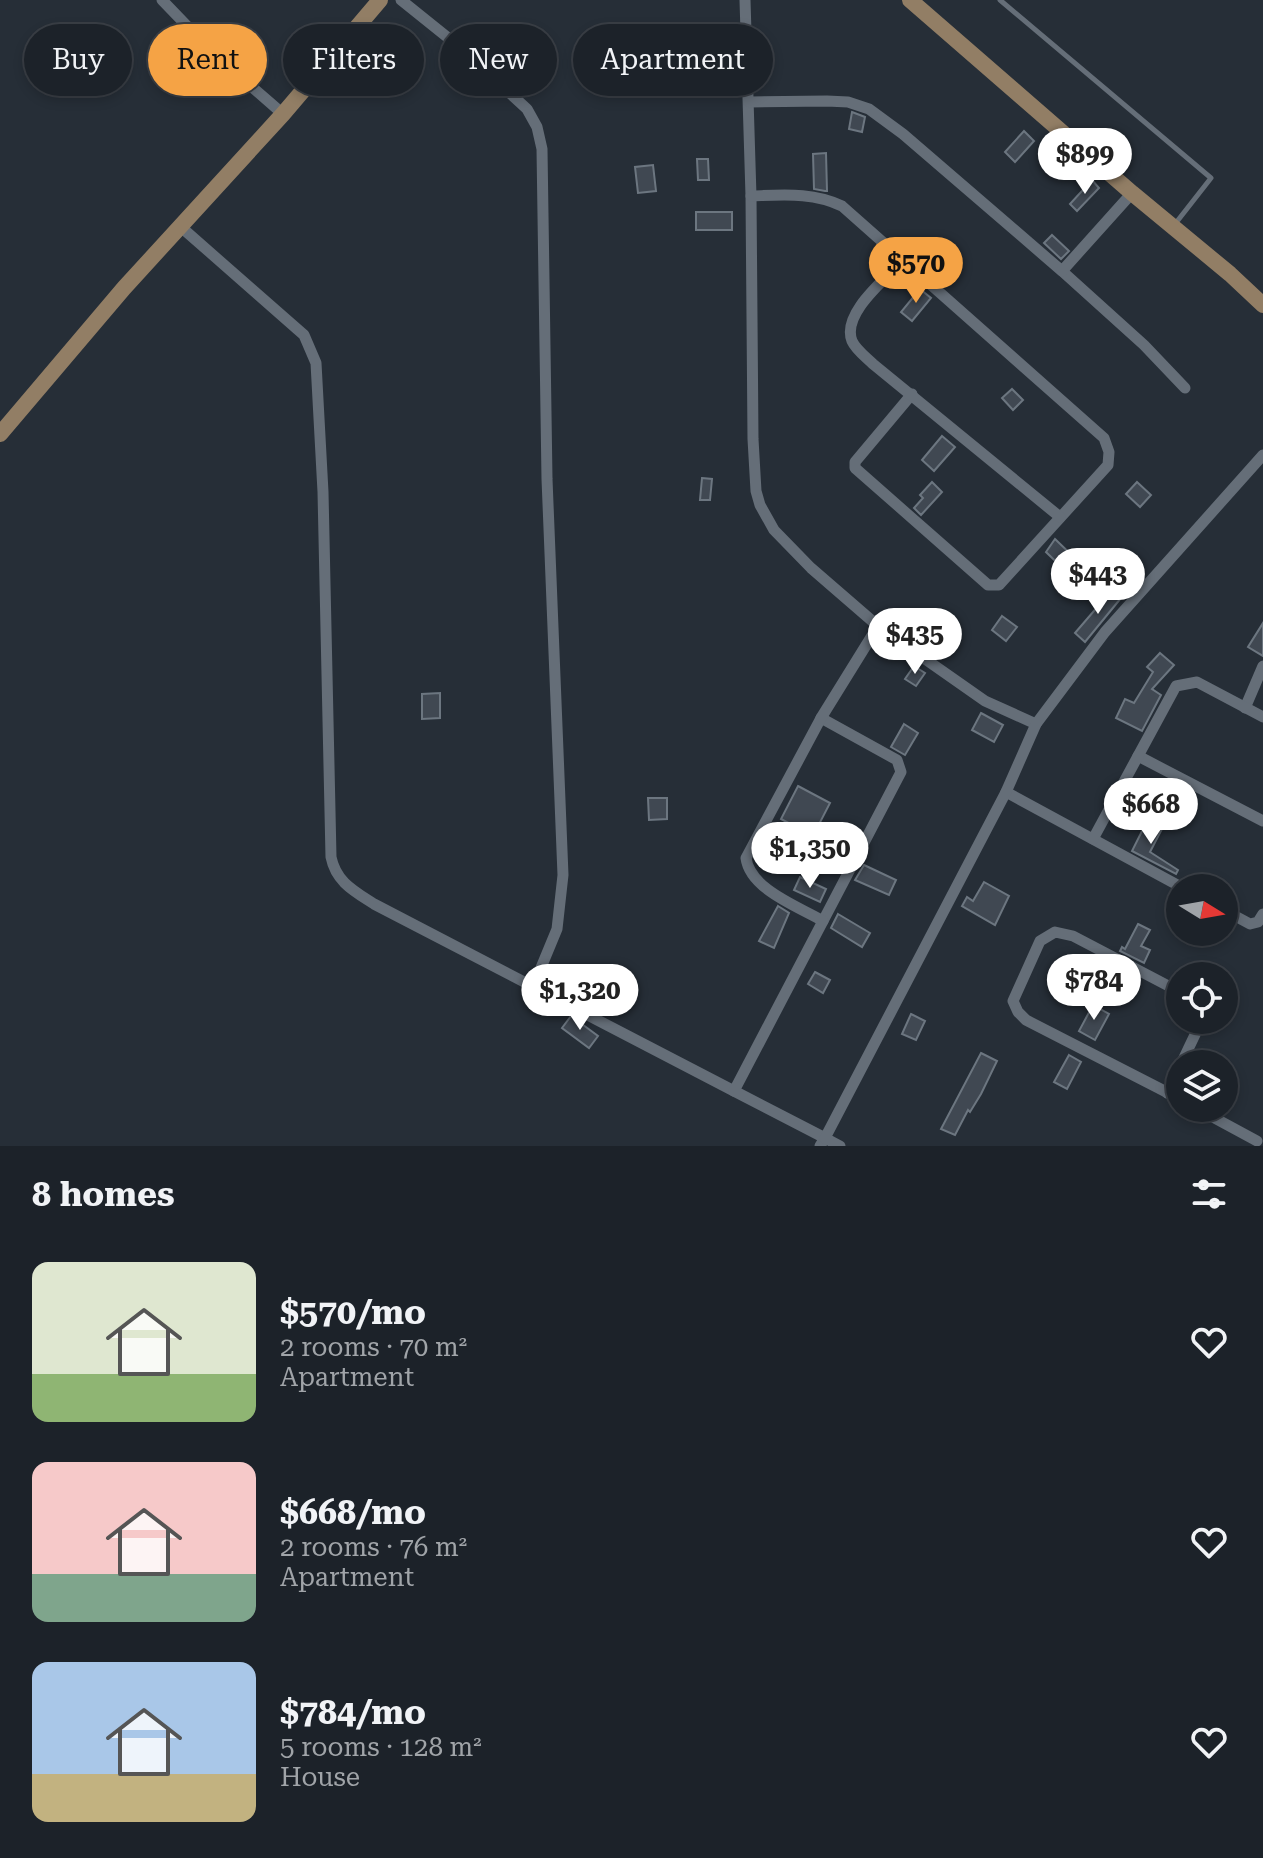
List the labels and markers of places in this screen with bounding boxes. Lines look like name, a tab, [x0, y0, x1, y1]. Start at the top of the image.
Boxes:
pin: $899	[1038, 128, 1132, 196]
pin: $570	[869, 237, 963, 305]
pin: $443	[1051, 548, 1145, 616]
pin: $435	[868, 608, 962, 676]
pin: $668	[1104, 778, 1198, 846]
pin: $1,350	[745, 822, 875, 890]
pin: $784	[1047, 954, 1141, 1022]
pin: $1,320	[515, 964, 645, 1032]

